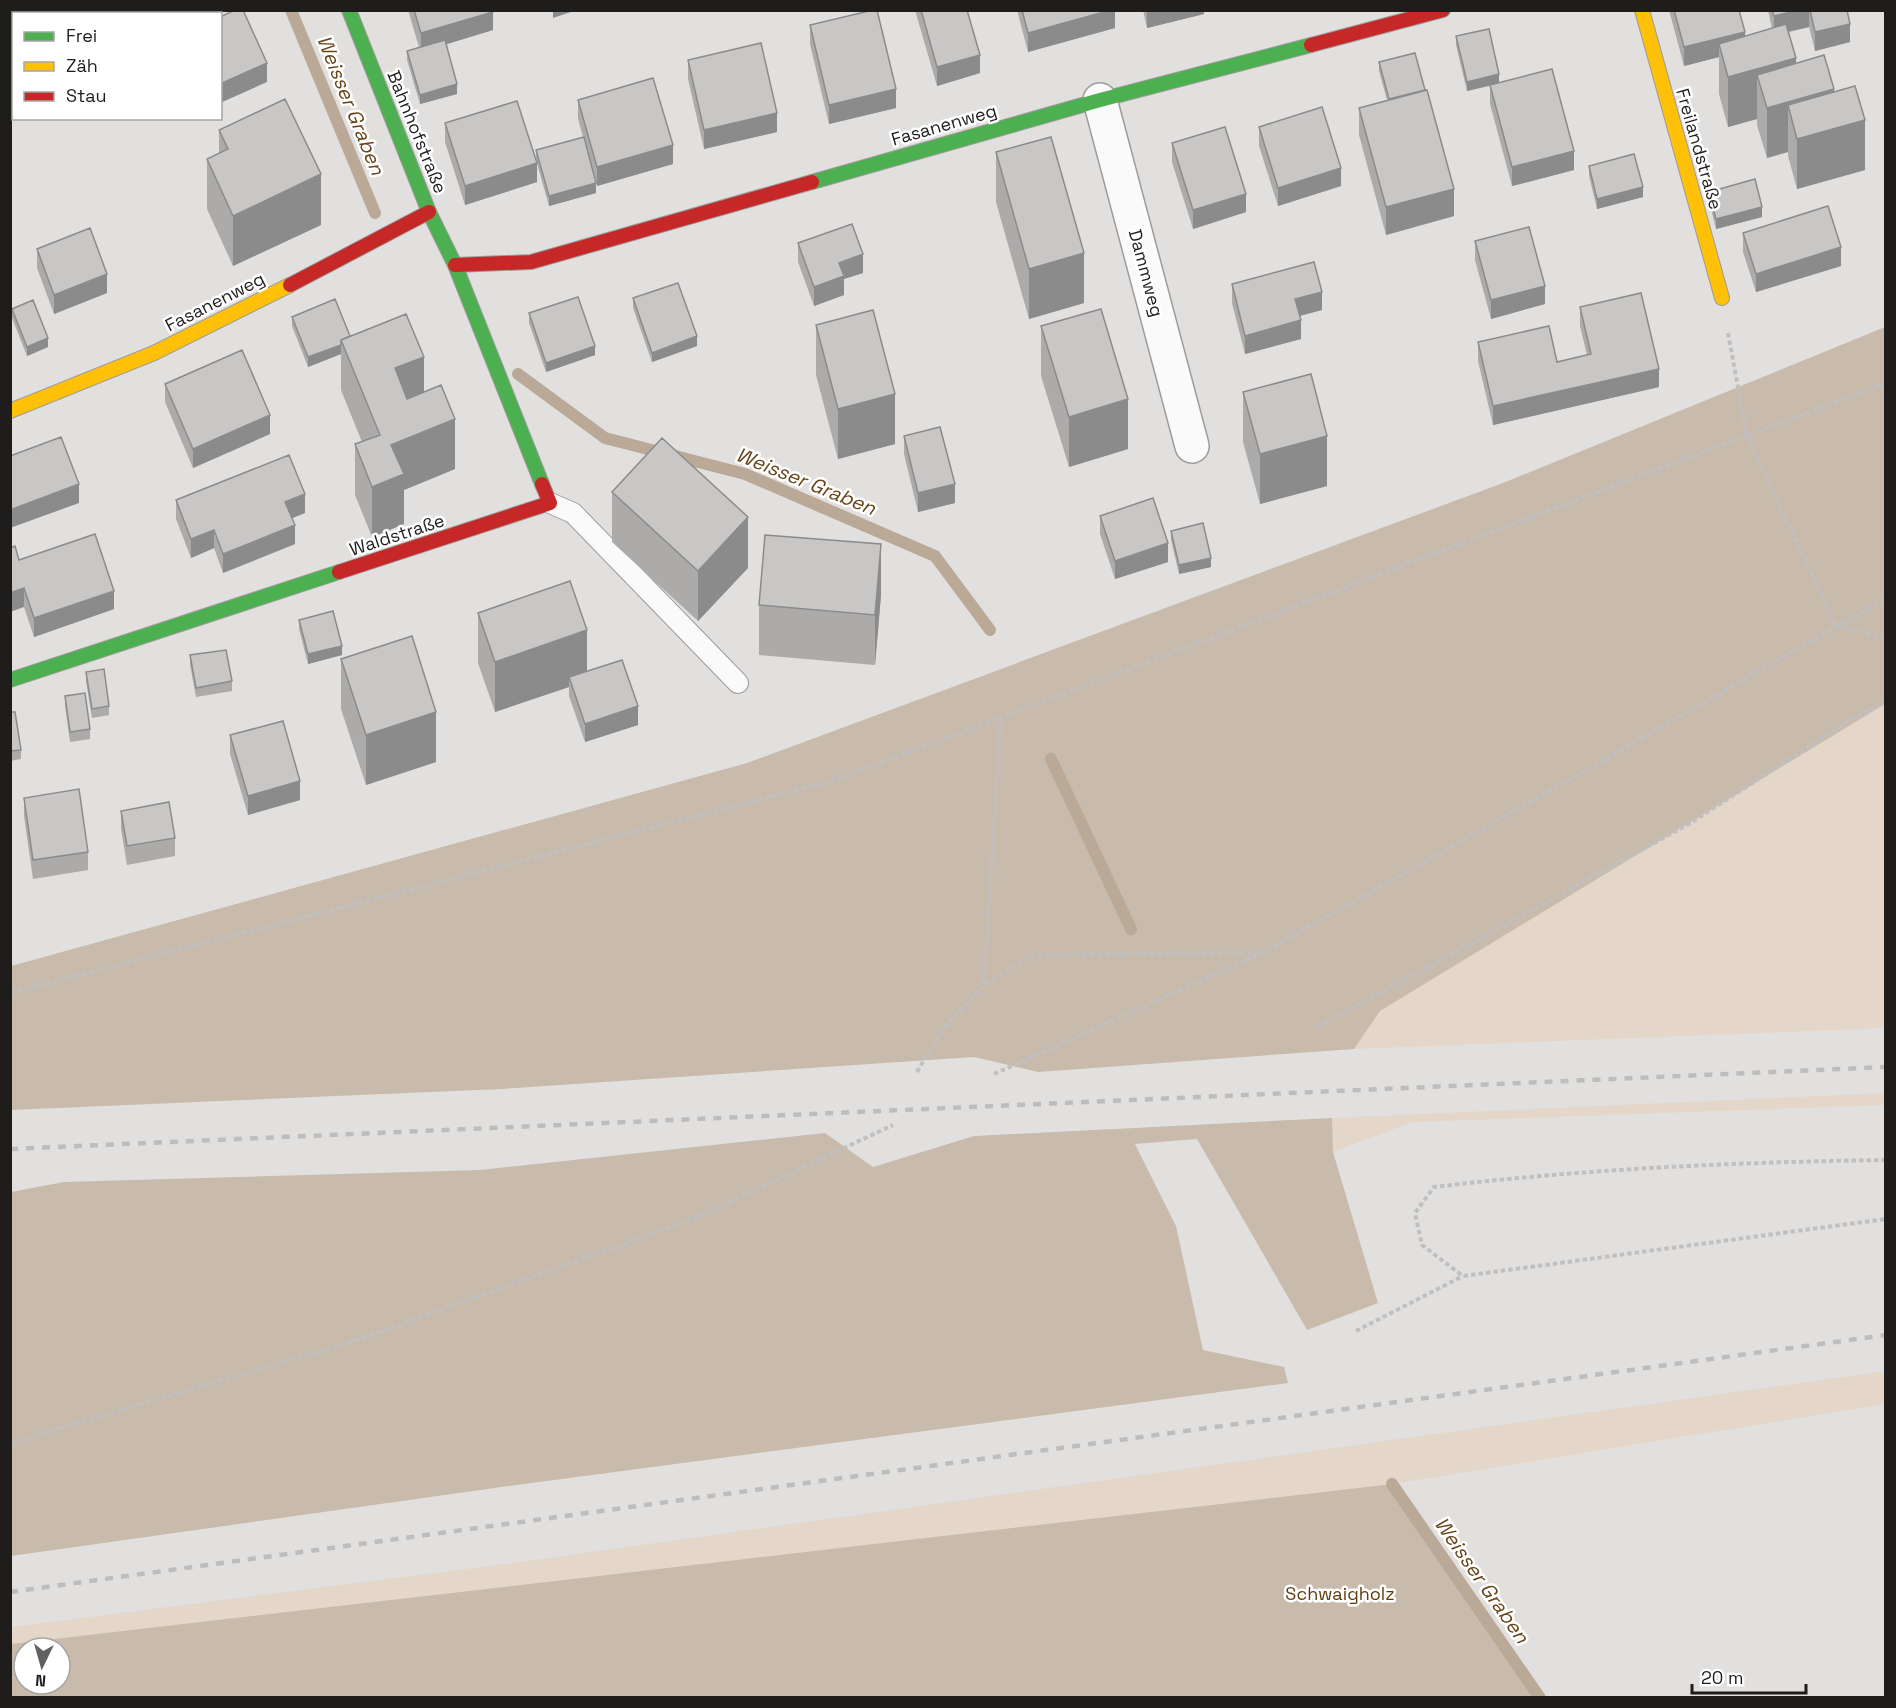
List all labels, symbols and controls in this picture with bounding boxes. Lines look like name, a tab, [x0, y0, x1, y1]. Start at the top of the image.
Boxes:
legend	[12, 12, 222, 120]
text: Frei	[66, 24, 97, 47]
water label: Weisser Graben	[311, 31, 391, 179]
text: Zäh	[66, 54, 98, 77]
street label: Bahnhofstraße	[382, 67, 453, 197]
text: Stau	[66, 84, 106, 107]
street label: Freilandstraße	[1671, 86, 1728, 212]
street label: Fasanenweg	[888, 98, 999, 151]
street label: Dammweg	[1124, 227, 1169, 319]
street label: Fasanenweg	[161, 267, 268, 336]
water label: Weisser Graben	[732, 441, 880, 521]
street label: Waldstraße	[347, 508, 447, 561]
water label: Weisser Graben	[1429, 1512, 1536, 1649]
park label: Schwaigholz	[1285, 1582, 1395, 1605]
north arrow	[12, 1636, 72, 1696]
scale bar	[1692, 1657, 1806, 1695]
text: 20 m	[1701, 1666, 1744, 1689]
text: N	[34, 1670, 47, 1691]

